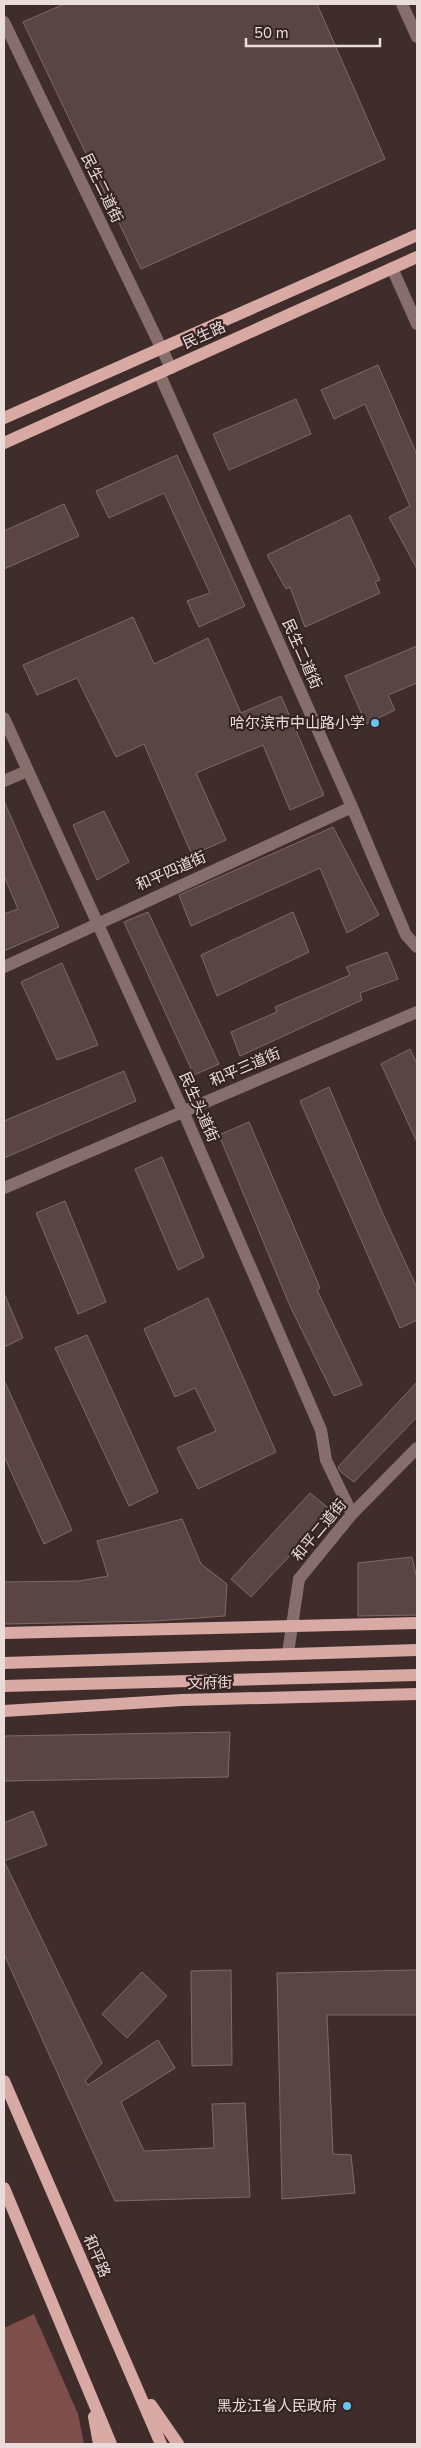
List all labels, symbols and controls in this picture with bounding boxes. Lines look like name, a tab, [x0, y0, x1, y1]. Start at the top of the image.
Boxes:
scale bar	[246, 15, 380, 47]
text: 50 m	[254, 23, 289, 43]
street label: 民生二道街	[77, 150, 127, 226]
street label: 民生路	[179, 317, 229, 353]
street label: 民生二道街	[278, 616, 326, 692]
place label: 哈尔滨市中山路小学	[230, 713, 365, 733]
marker: 哈尔滨市中山路小学	[369, 717, 381, 729]
street label: 和平四道街	[133, 847, 209, 895]
street label: 和平三道街	[207, 1043, 283, 1091]
street label: 民生头道街	[175, 1069, 223, 1145]
street label: 和平二道街	[287, 1495, 351, 1565]
street label: 文府街	[187, 1673, 233, 1693]
street label: 和平路	[79, 2231, 115, 2281]
place label: 黑龙江省人民政府	[217, 2396, 337, 2416]
marker: 黑龙江省人民政府	[341, 2400, 353, 2412]

